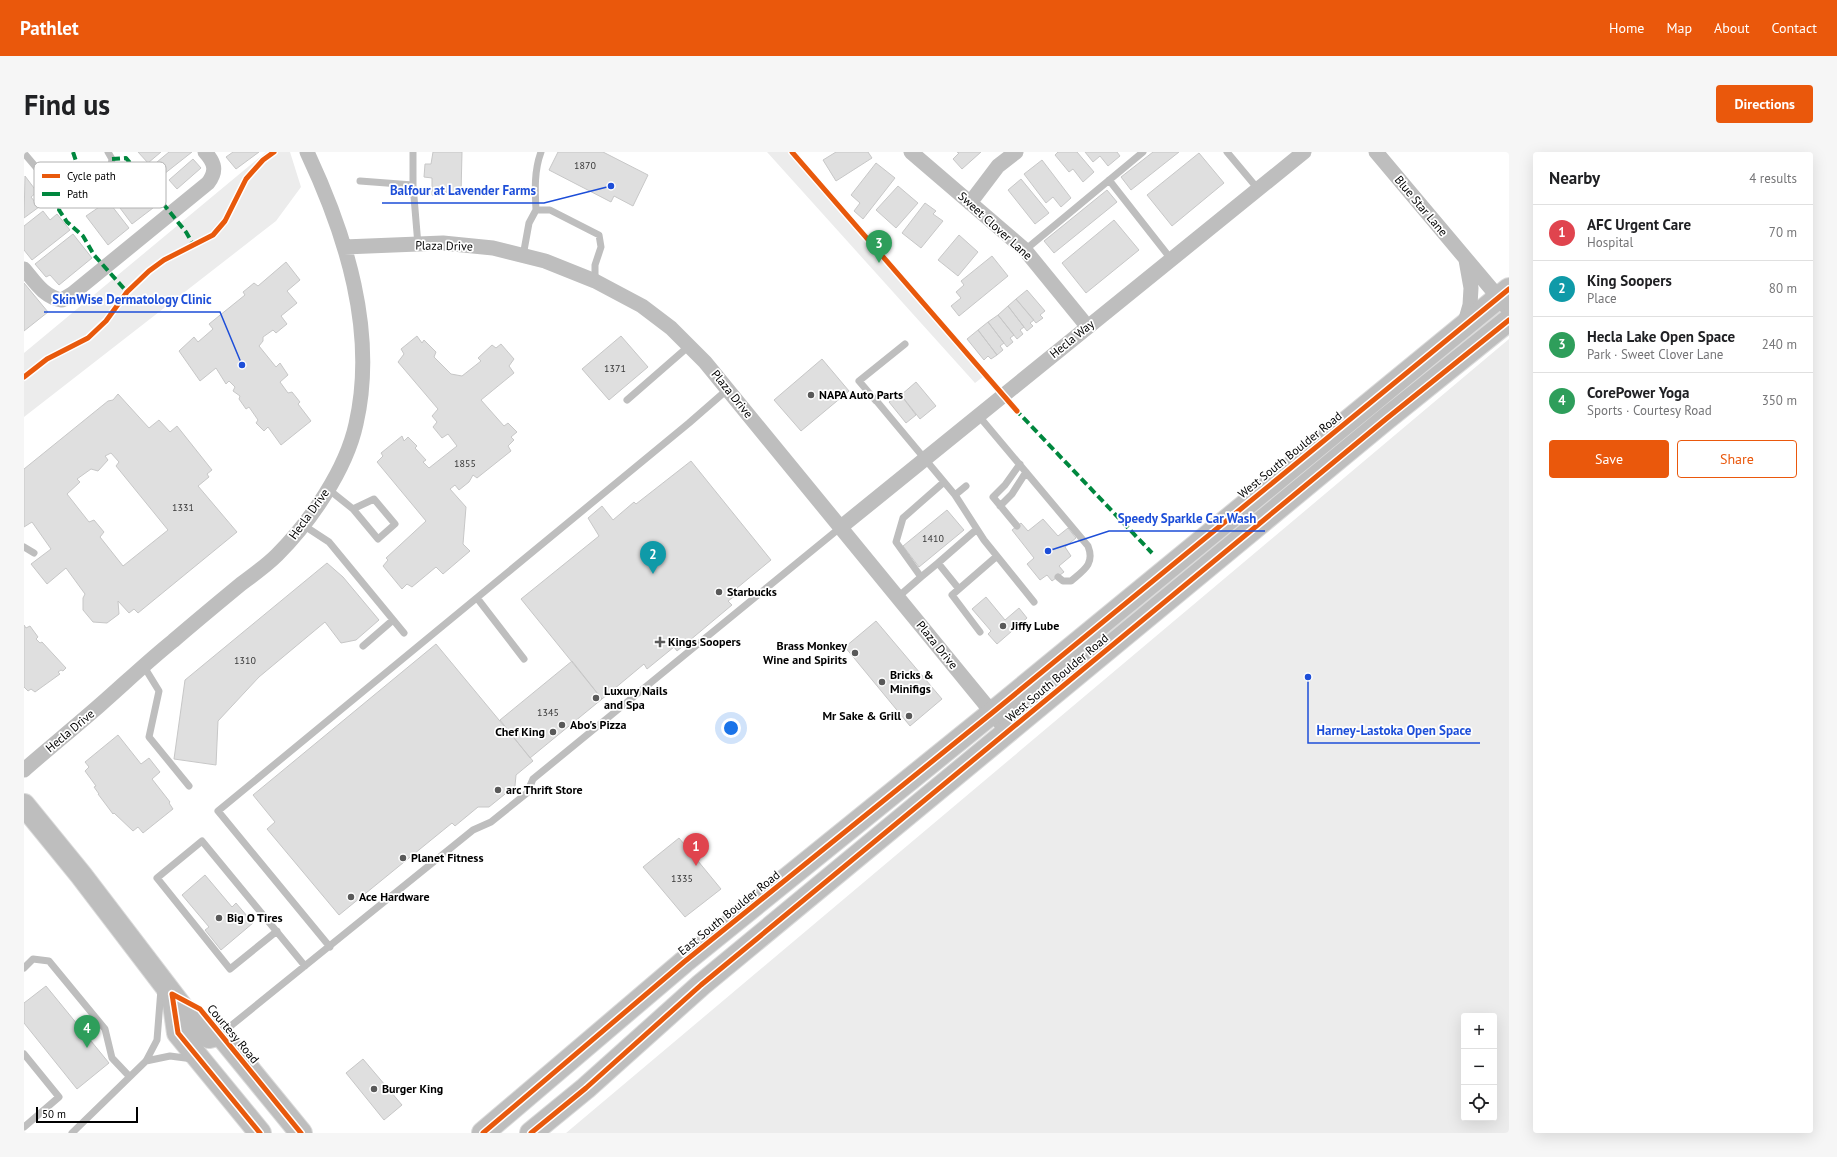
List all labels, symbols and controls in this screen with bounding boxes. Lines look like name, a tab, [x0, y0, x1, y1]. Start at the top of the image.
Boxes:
text: Pathlet	[20, 16, 79, 40]
text: Home	[1609, 19, 1644, 37]
text: Map	[1666, 19, 1692, 37]
text: About	[1714, 19, 1750, 37]
text: Contact	[1772, 19, 1817, 37]
button: Directions	[1716, 85, 1813, 123]
text: Find us	[24, 86, 110, 123]
house number: 1870	[574, 159, 596, 172]
legend	[34, 162, 166, 208]
text: Nearby	[1549, 167, 1600, 189]
text: Cycle path	[67, 169, 116, 183]
text: 4 results	[1749, 170, 1797, 187]
street label: Blue Star Lane	[1392, 172, 1451, 239]
callout: Balfour at Lavender Farms	[382, 178, 544, 203]
text: Balfour at Lavender Farms	[390, 182, 537, 199]
text: Path	[67, 187, 88, 201]
street label: Sweet Clover Lane	[955, 188, 1036, 263]
text: AFC Urgent Care	[1587, 215, 1691, 234]
text: 1	[1558, 224, 1566, 241]
text: 70 m	[1769, 224, 1797, 241]
pin: 3	[866, 230, 892, 263]
text: Hospital	[1587, 234, 1633, 251]
street label: Plaza Drive	[415, 237, 473, 254]
text: King Soopers	[1587, 271, 1672, 290]
text: 2	[1558, 280, 1566, 297]
text: 80 m	[1769, 280, 1797, 297]
callout: SkinWise Dermatology Clinic	[44, 287, 220, 312]
text: Place	[1587, 290, 1617, 307]
text: SkinWise Dermatology Clinic	[52, 291, 212, 308]
street label: Hecla Way	[1046, 316, 1097, 361]
text: Hecla Lake Open Space	[1587, 327, 1735, 346]
text: 3	[1558, 336, 1566, 353]
text: 240 m	[1762, 336, 1797, 353]
text: Park · Sweet Clover Lane	[1587, 346, 1723, 363]
house number: 1371	[604, 362, 626, 375]
street label: Plaza Drive	[708, 367, 756, 421]
text: CorePower Yoga	[1587, 383, 1689, 402]
place label: NAPA Auto Parts	[819, 387, 903, 402]
marker: NAPA Auto Parts	[806, 390, 816, 400]
text: 4	[1558, 392, 1566, 409]
text: 350 m	[1762, 392, 1797, 409]
text: Sports · Courtesy Road	[1587, 402, 1712, 419]
street label: West South Boulder Road	[1235, 408, 1345, 501]
button: Save	[1549, 440, 1669, 478]
button: Share	[1677, 440, 1797, 478]
house number: 1855	[454, 457, 476, 470]
street label: Hecla Drive	[285, 485, 332, 542]
house number: 1331	[172, 501, 194, 514]
callout: Speedy Sparkle Car Wash	[1109, 506, 1265, 531]
text: Speedy Sparkle Car Wash	[1118, 510, 1256, 527]
house number: 1410	[922, 532, 944, 545]
pin: 2	[640, 541, 666, 574]
place label: Starbucks	[727, 584, 777, 599]
marker: Starbucks	[714, 587, 724, 597]
street label: Plaza Drive	[913, 618, 961, 672]
place label: Jiffy Lube	[1010, 618, 1059, 633]
marker: Jiffy Lube	[998, 621, 1008, 631]
street label: West South Boulder Road	[1002, 630, 1111, 725]
place label: Kings Soopers	[668, 634, 741, 649]
marker: Kings Soopers	[655, 637, 665, 647]
place label: Brass Monkey Wine and Spirits	[763, 638, 847, 667]
marker: Brass Monkey Wine and Spirits	[850, 648, 860, 658]
house number: 1310	[234, 654, 256, 667]
place label: Bricks & Minifigs	[890, 667, 934, 696]
marker: Bricks & Minifigs	[877, 677, 887, 687]
place label: Luxury Nails and Spa	[604, 683, 668, 712]
marker: Luxury Nails and Spa	[591, 693, 601, 703]
street label: Hecla Drive	[42, 706, 97, 755]
house number: 1345	[537, 706, 559, 719]
place label: Mr Sake & Grill	[823, 708, 901, 723]
marker: Mr Sake & Grill	[904, 711, 914, 721]
place label: Abo's Pizza	[570, 717, 627, 732]
your location	[721, 718, 741, 738]
callout: Harney-Lastoka Open Space	[1308, 718, 1480, 743]
marker: Abo's Pizza	[557, 720, 567, 730]
text: Harney-Lastoka Open Space	[1317, 722, 1472, 739]
place label: Chef King	[495, 724, 545, 739]
marker: Chef King	[548, 727, 558, 737]
place label: arc Thrift Store	[506, 782, 583, 797]
marker: arc Thrift Store	[493, 785, 503, 795]
pin: 1	[683, 833, 709, 866]
place label: Planet Fitness	[411, 850, 483, 865]
marker: Planet Fitness	[398, 853, 408, 863]
street label: East South Boulder Road	[675, 867, 783, 958]
house number: 1335	[671, 872, 693, 885]
place label: Ace Hardware	[359, 889, 430, 904]
marker: Ace Hardware	[346, 892, 356, 902]
place label: Big O Tires	[227, 910, 283, 925]
marker: Big O Tires	[214, 913, 224, 923]
street label: Courtesy Road	[204, 1001, 262, 1066]
map controls	[1461, 1013, 1497, 1121]
button: +	[1461, 1013, 1497, 1049]
pin: 4	[74, 1015, 100, 1048]
button: −	[1461, 1049, 1497, 1085]
place label: Burger King	[382, 1081, 443, 1096]
marker: Burger King	[369, 1084, 379, 1094]
button: locate	[1461, 1085, 1497, 1121]
scale bar	[36, 1105, 138, 1124]
text: 50 m	[42, 1107, 66, 1121]

